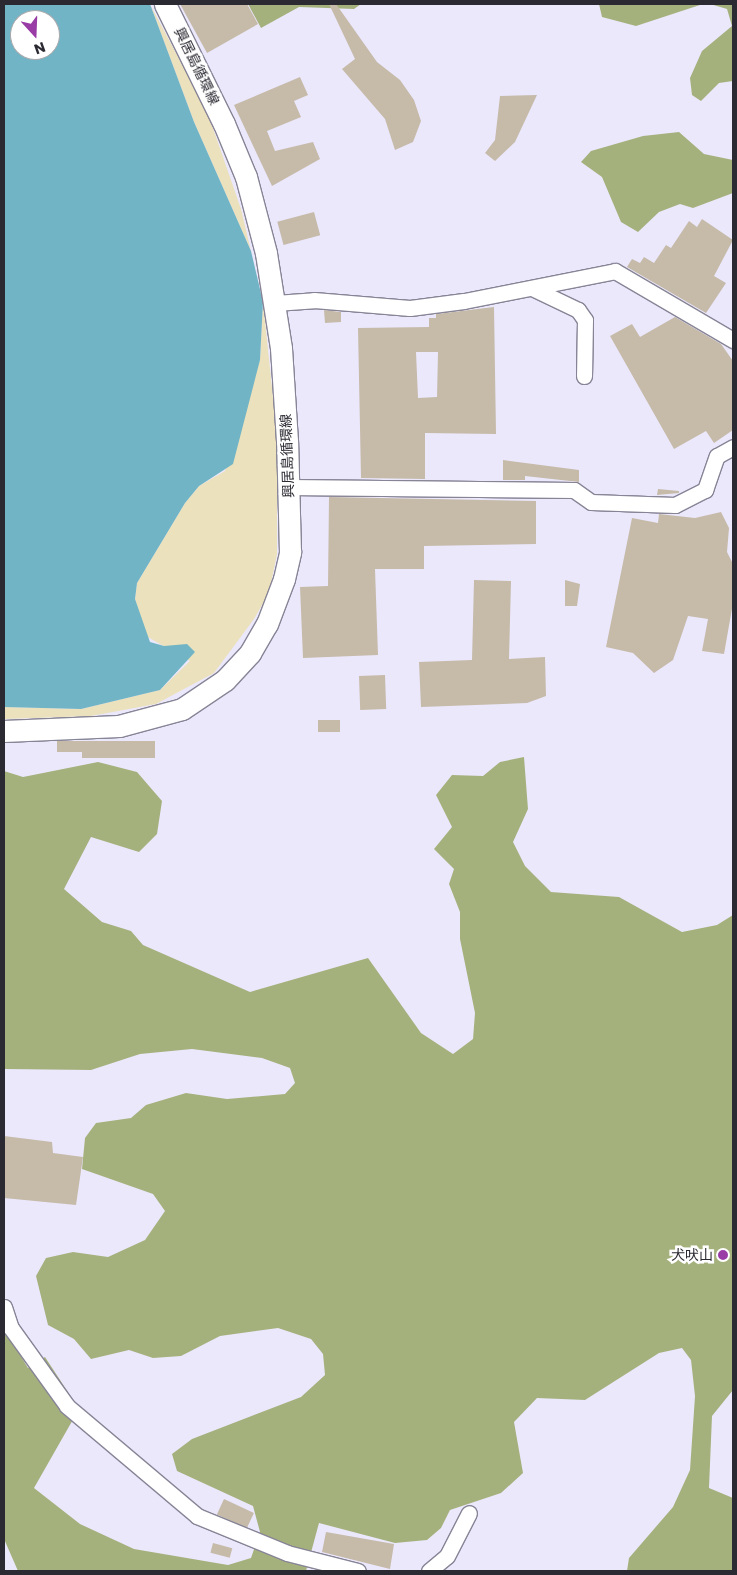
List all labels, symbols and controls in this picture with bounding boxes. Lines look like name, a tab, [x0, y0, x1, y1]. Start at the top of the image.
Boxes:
north arrow	[10, 10, 60, 60]
street label: 興居島循環線	[171, 25, 223, 107]
text: N	[31, 37, 48, 59]
street label: 興居島循環線	[277, 414, 297, 498]
place label: 犬吠山	[671, 1247, 713, 1263]
marker: 犬吠山	[717, 1249, 729, 1261]

